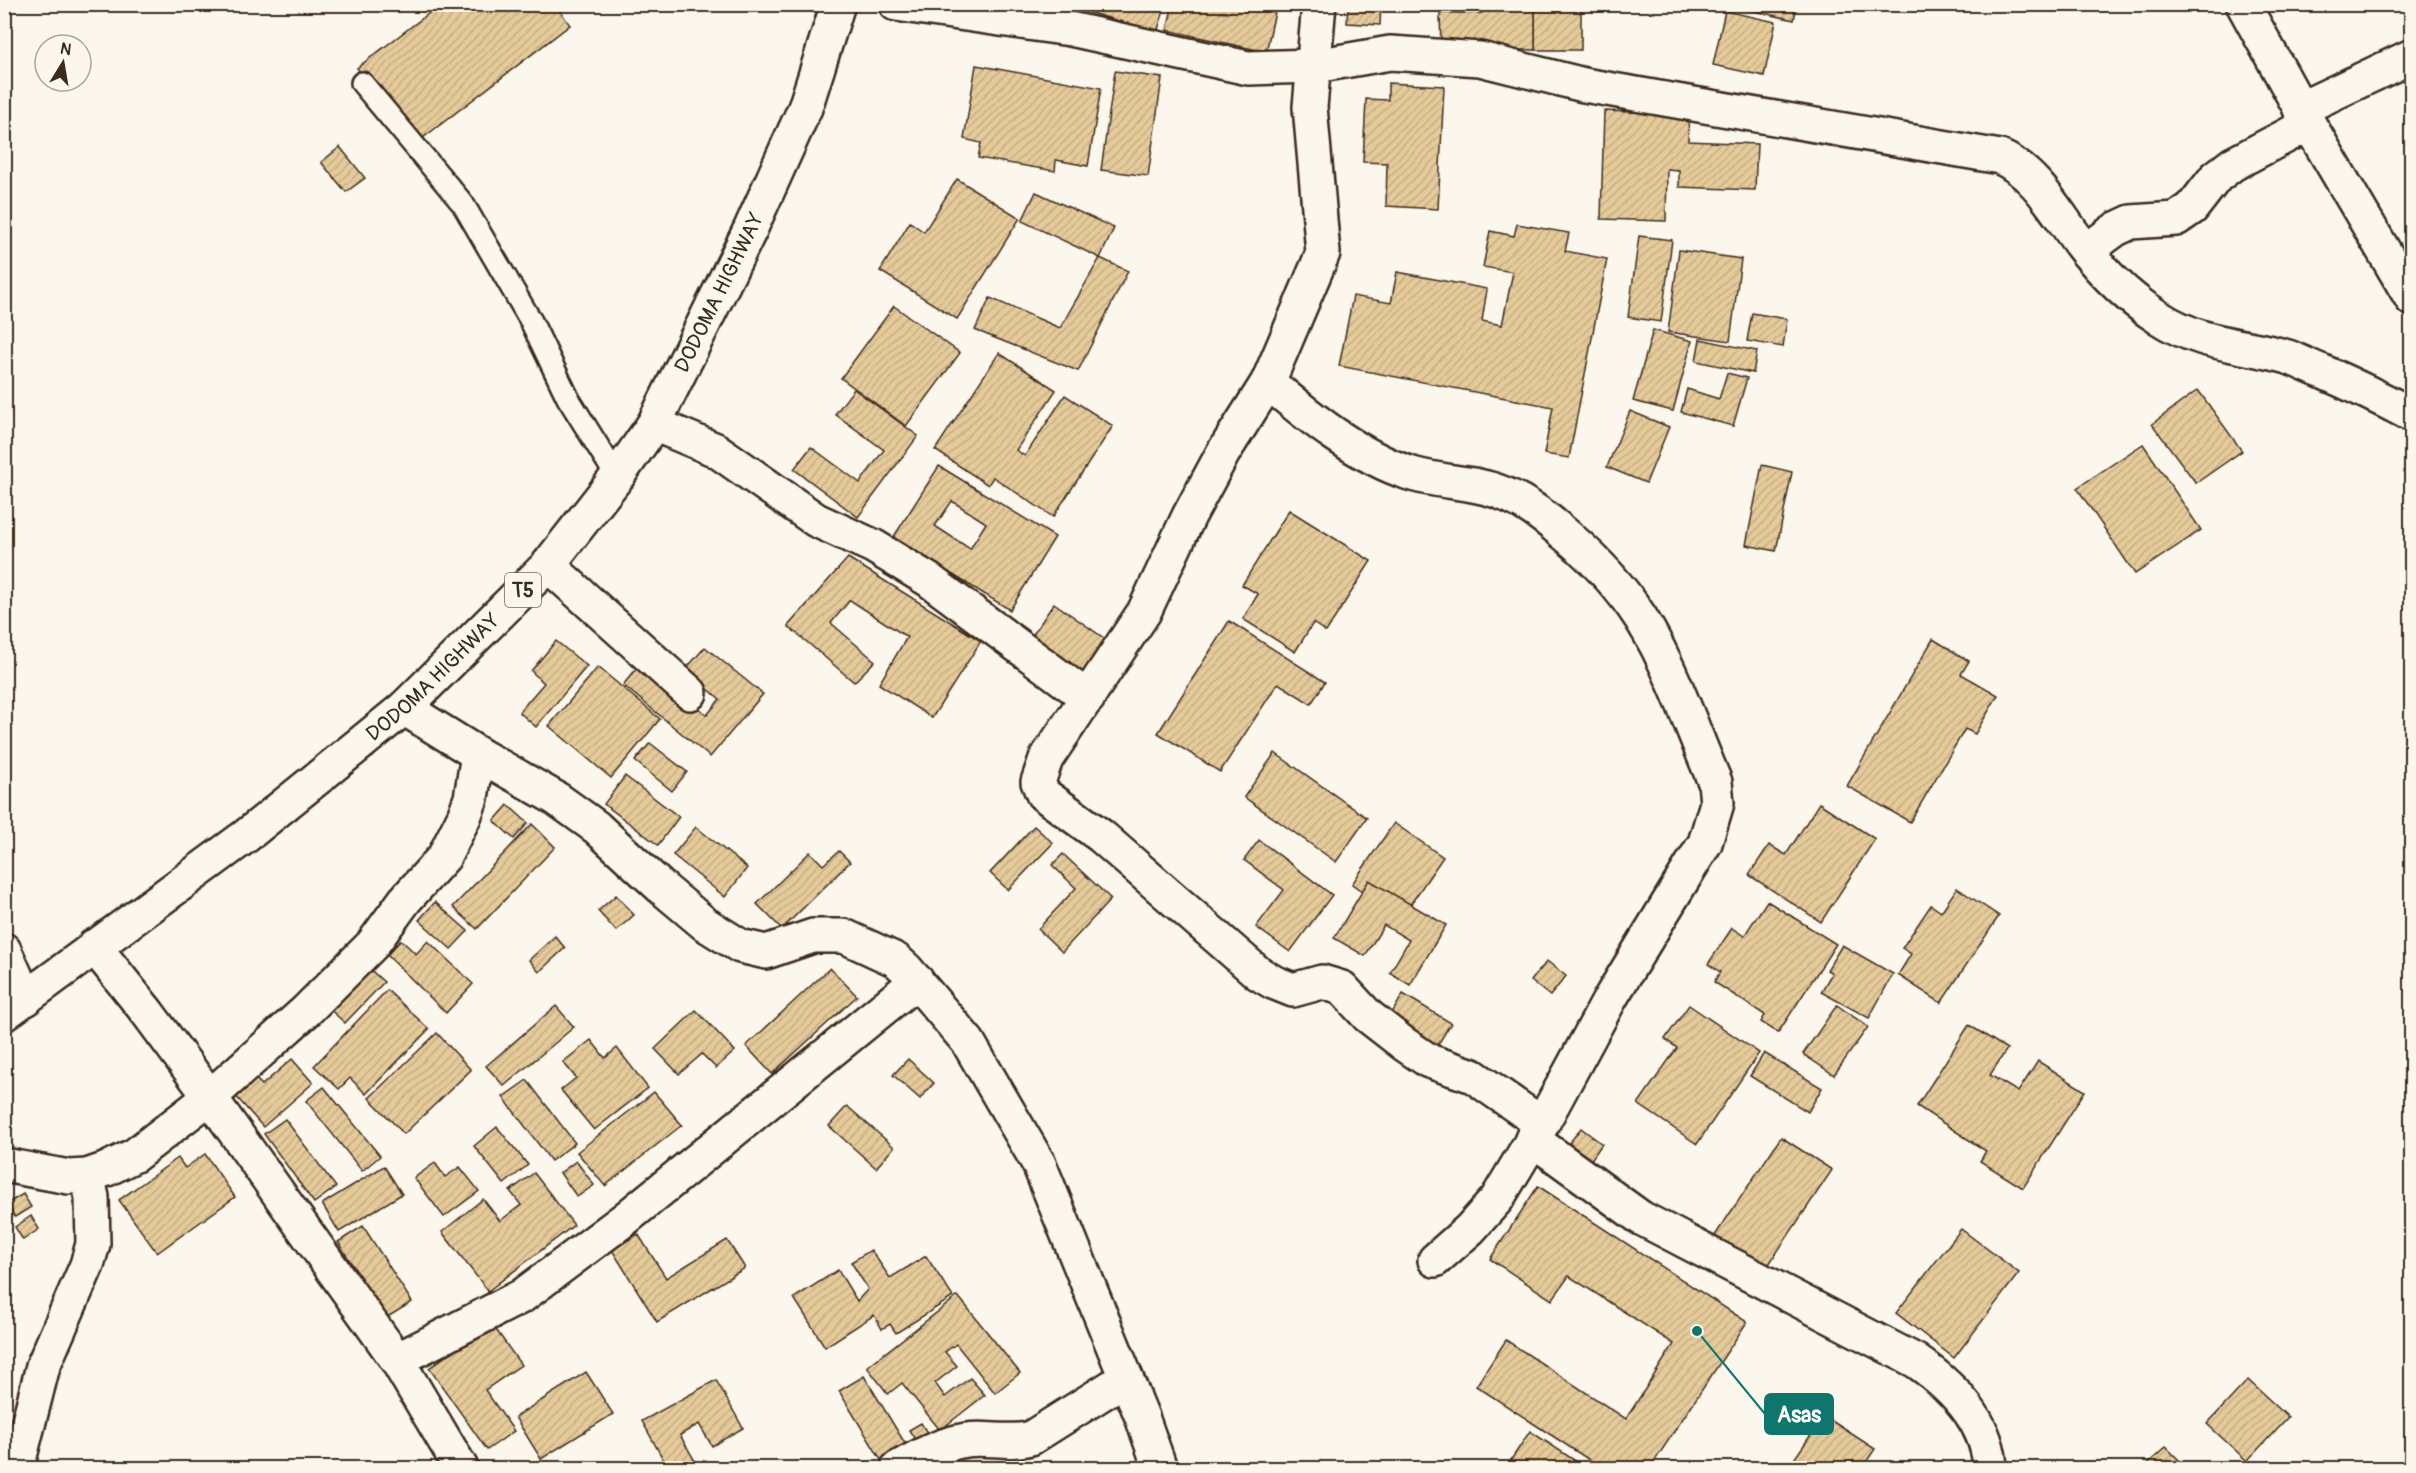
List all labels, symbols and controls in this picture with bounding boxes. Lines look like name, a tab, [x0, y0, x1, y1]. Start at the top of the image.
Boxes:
north arrow	[33, 33, 93, 93]
text: N	[58, 38, 73, 60]
street label: DODOMA HIGHWAY	[669, 208, 770, 377]
road number: T5	[505, 573, 541, 607]
street label: DODOMA HIGHWAY	[361, 607, 506, 747]
callout: Asas	[1765, 1394, 1833, 1434]
text: Asas	[1777, 1401, 1821, 1429]

